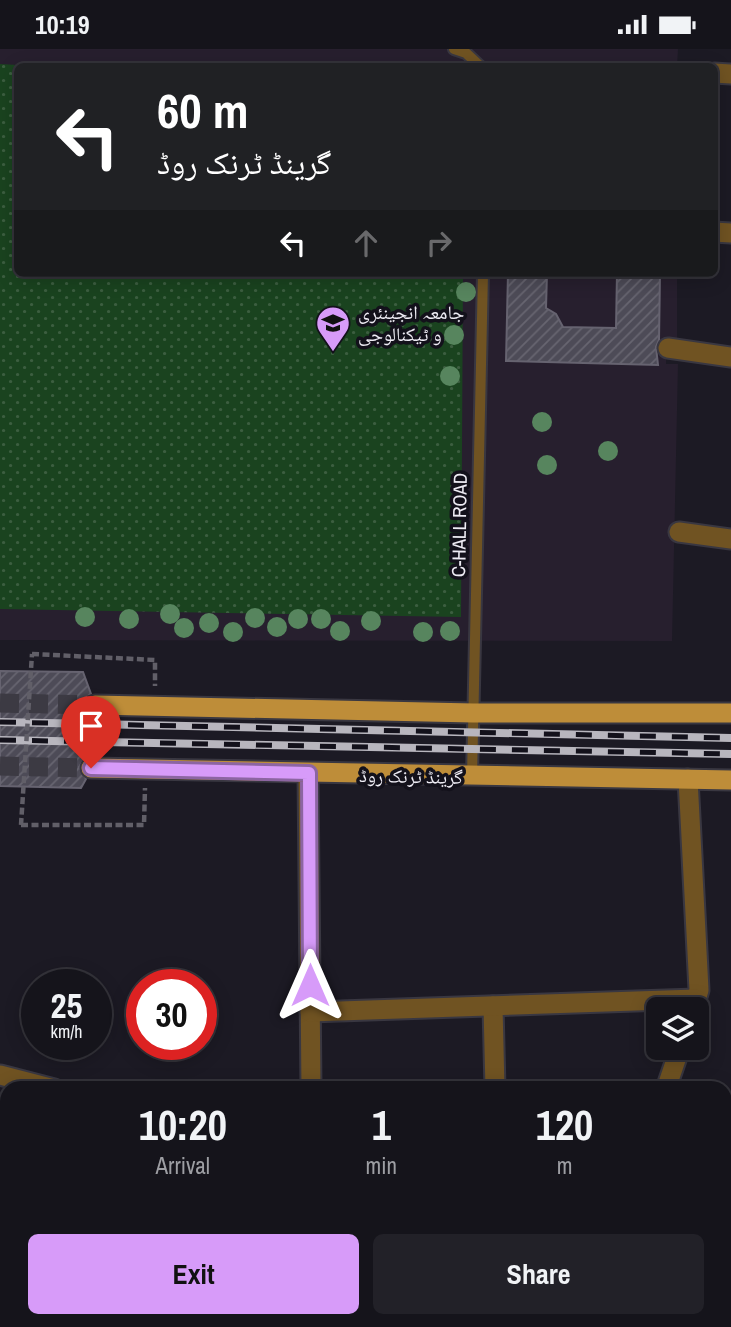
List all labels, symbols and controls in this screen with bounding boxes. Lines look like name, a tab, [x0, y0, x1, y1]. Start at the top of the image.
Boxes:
text: 10:19	[35, 7, 90, 42]
text: 60 m	[157, 77, 249, 143]
icon: left	[42, 91, 133, 182]
text: گرینڈ ٹرنک روڈ	[157, 141, 331, 184]
icon: left	[274, 224, 312, 262]
icon: ahead	[347, 224, 385, 262]
icon: right	[420, 224, 458, 262]
place label: جامعہ انجینئری و ٹیکنالوجی	[358, 299, 464, 347]
school or university icon: جامعہ انجینئری و ٹیکنالوجی	[314, 304, 352, 353]
street label: C-HALL ROAD	[445, 473, 473, 577]
pin	[61, 696, 121, 768]
icon: arrive	[72, 707, 110, 745]
street label: گرینڈ ٹرنک روڈ	[359, 762, 463, 790]
position arrow	[273, 948, 347, 1022]
speed limit sign: 30	[126, 969, 217, 1060]
text: 25	[51, 982, 82, 1029]
map controls	[646, 997, 709, 1060]
button: layers	[646, 997, 709, 1060]
text: km/h	[51, 1019, 83, 1044]
text: 10:20	[139, 1097, 227, 1153]
text: 1	[372, 1097, 391, 1153]
text: 120	[536, 1097, 593, 1153]
text: Arrival	[156, 1150, 210, 1181]
text: min	[366, 1150, 397, 1181]
text: m	[557, 1150, 572, 1181]
button: Exit	[28, 1234, 359, 1314]
button: Share	[373, 1234, 704, 1314]

